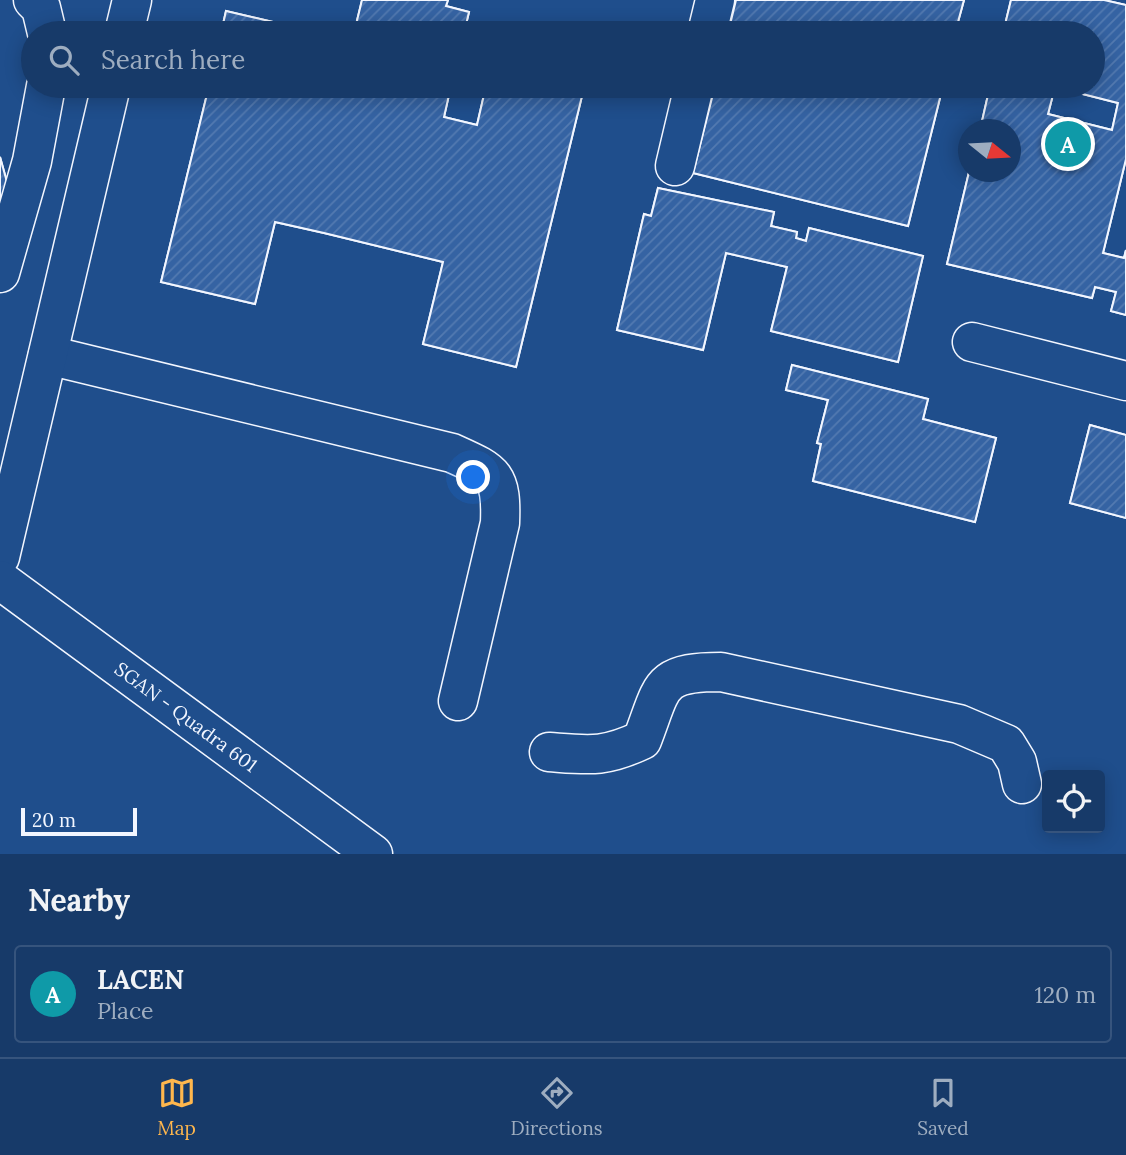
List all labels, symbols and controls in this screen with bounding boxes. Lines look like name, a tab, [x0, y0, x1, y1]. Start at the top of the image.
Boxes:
search box	[21, 21, 1105, 98]
icon: search	[45, 41, 83, 79]
text: Search here	[101, 43, 245, 76]
pin: A	[1045, 118, 1091, 170]
north arrow	[958, 119, 1021, 182]
your location	[456, 460, 490, 494]
street label: SGAN - Quadra 601	[110, 656, 262, 777]
map controls	[1042, 770, 1105, 833]
button: locate	[1042, 770, 1105, 833]
scale bar	[21, 805, 136, 837]
text: 20 m	[32, 808, 76, 832]
text: Nearby	[28, 881, 130, 919]
text: LACEN	[97, 963, 184, 996]
text: A	[45, 980, 61, 1009]
text: 120 m	[1034, 980, 1096, 1009]
text: Place	[97, 996, 154, 1025]
tab: Map	[157, 1074, 196, 1140]
tab: Directions	[511, 1074, 603, 1140]
tab: Saved	[917, 1074, 969, 1140]

